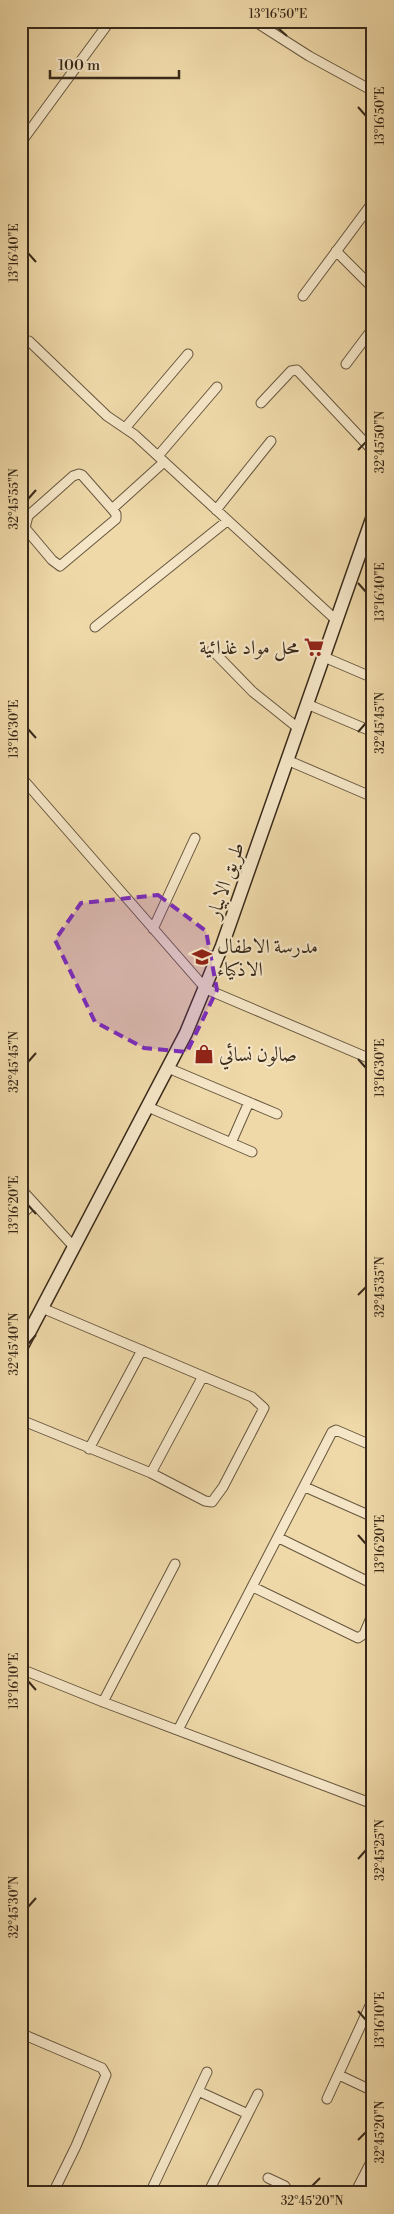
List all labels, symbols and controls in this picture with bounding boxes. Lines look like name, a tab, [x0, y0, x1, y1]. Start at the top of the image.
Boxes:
text: 13°16'50"E	[249, 7, 307, 22]
scale bar	[50, 48, 179, 80]
text: 100 m	[58, 56, 100, 75]
text: 13°16'50"E	[373, 87, 388, 145]
text: 13°16'40"E	[7, 224, 22, 282]
text: 32°45'50"N	[373, 411, 388, 473]
text: 32°45'55"N	[7, 468, 22, 530]
text: 13°16'40"E	[373, 563, 388, 621]
place label: محل مواد غذائية	[199, 636, 299, 662]
supermarket icon: محل مواد غذائية	[303, 636, 325, 658]
text: 32°45'45"N	[373, 692, 388, 754]
text: 13°16'30"E	[7, 700, 22, 758]
street label: طريق الابيار	[201, 839, 251, 924]
place label: مدرسة الاطفال الاذكياء	[217, 935, 318, 983]
school or university icon: مدرسة الاطفال الاذكياء	[191, 946, 213, 968]
text: 32°45'45"N	[7, 1031, 22, 1093]
text: 13°16'30"E	[373, 1039, 388, 1097]
shop icon: صالون نسائي	[193, 1043, 215, 1065]
place label: صالون نسائي	[219, 1043, 297, 1070]
text: 13°16'20"E	[7, 1176, 22, 1234]
text: 32°45'35"N	[373, 1256, 388, 1318]
text: 32°45'40"N	[7, 1312, 22, 1376]
text: 13°16'20"E	[373, 1515, 388, 1573]
text: 13°16'10"E	[7, 1653, 22, 1709]
text: 32°45'25"N	[373, 1819, 388, 1881]
text: 32°45'30"N	[7, 1876, 22, 1938]
text: 13°16'10"E	[373, 1992, 388, 2048]
text: 32°45'20"N	[373, 2101, 388, 2163]
text: 32°45'20"N	[281, 2194, 343, 2209]

